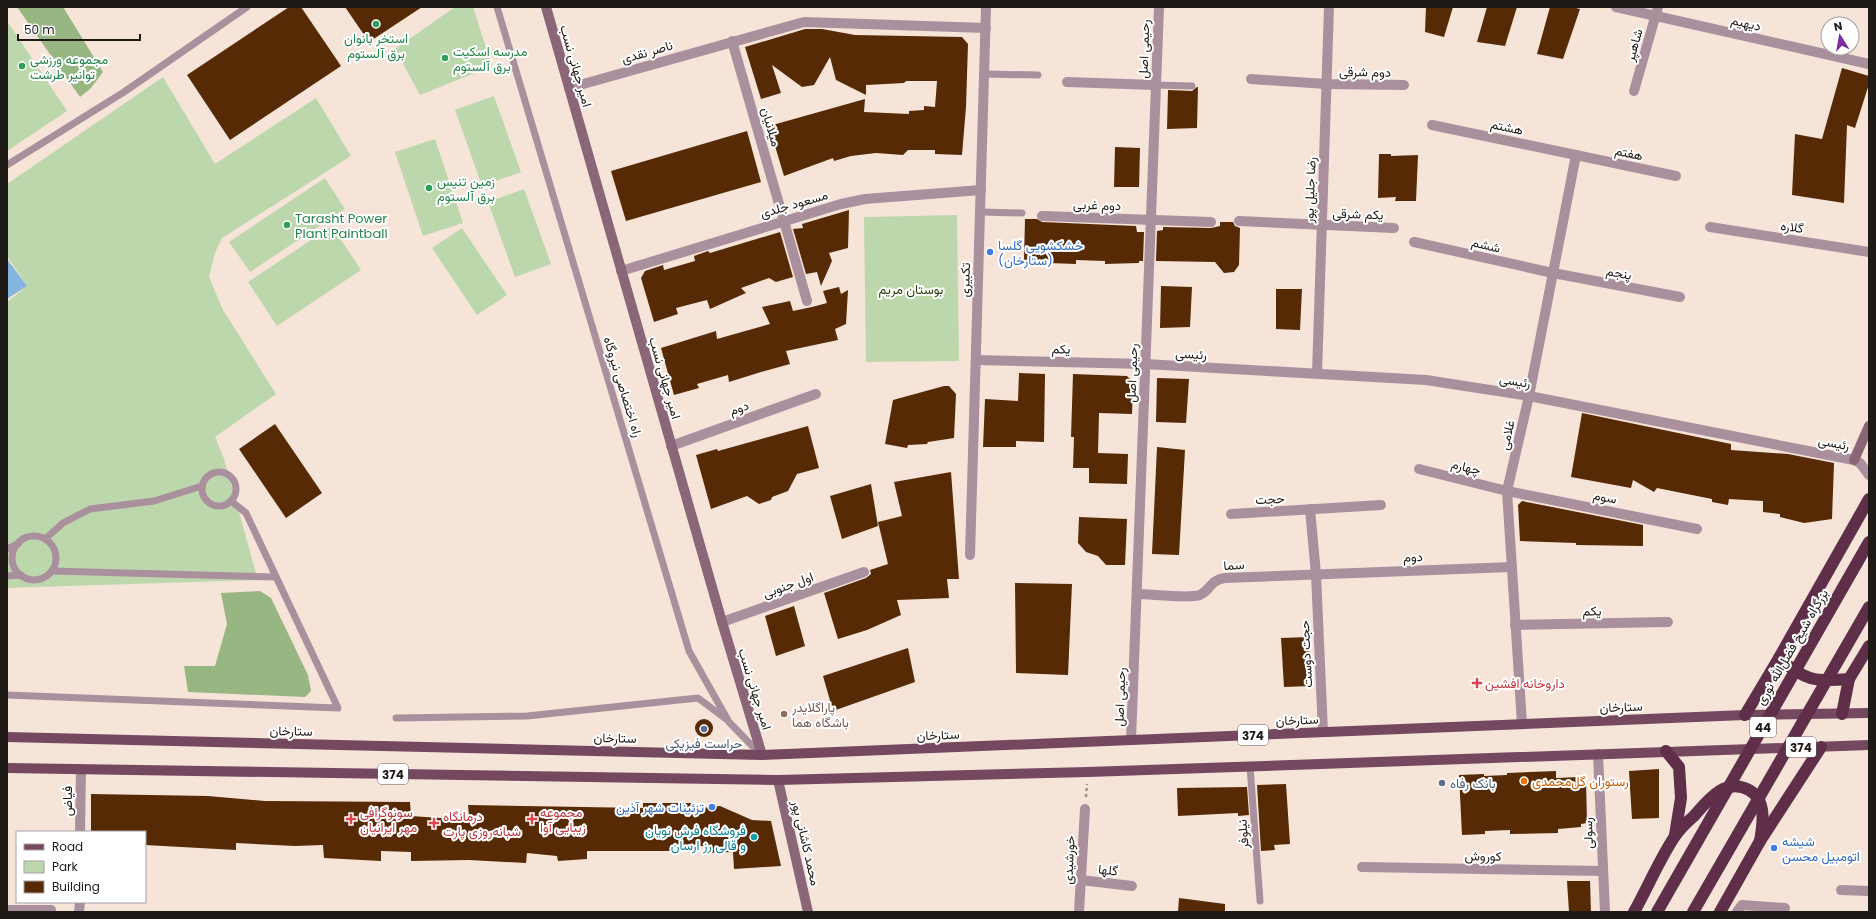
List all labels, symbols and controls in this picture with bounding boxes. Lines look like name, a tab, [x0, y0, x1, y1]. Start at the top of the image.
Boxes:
street label: دیهیم	[1729, 10, 1763, 36]
scale bar	[18, 16, 140, 42]
north arrow	[1820, 16, 1860, 56]
text: N	[1833, 18, 1844, 35]
marker: استخر بانوان برق آلستوم	[371, 19, 381, 29]
street label: رحیمی اصل	[1133, 19, 1155, 79]
text: 50 m	[24, 21, 55, 38]
street label: امیر جهانی نسب	[555, 23, 597, 109]
street label: شاهپر	[1620, 27, 1648, 64]
place label: استخر بانوان برق آلستوم	[344, 29, 408, 63]
street label: ناصر نقدی	[619, 36, 675, 68]
place label: مدرسه اسکیت برق آلستوم	[453, 42, 528, 76]
place label: مجموعه ورزشی توانیر طرشت	[30, 50, 108, 84]
marker: مدرسه اسکیت برق آلستوم	[440, 53, 450, 63]
marker: مجموعه ورزشی توانیر طرشت	[17, 61, 27, 71]
street label: دوم شرقی	[1339, 62, 1391, 82]
street label: میلانیان	[756, 105, 786, 149]
street label: هشتم	[1489, 114, 1525, 140]
street label: هفتم	[1613, 141, 1645, 165]
street label: رضا جلیل پور	[1299, 157, 1321, 224]
place label: زمین تنیس برق آلستوم	[437, 172, 495, 206]
marker: زمین تنیس برق آلستوم	[424, 183, 434, 193]
street label: مسعود جلدی	[758, 185, 830, 223]
street label: دوم غربی	[1073, 195, 1121, 215]
street label: یکم شرقی	[1332, 204, 1384, 224]
place label: Tarasht Power Plant Paintball	[295, 209, 388, 243]
street label: گلاره	[1779, 216, 1805, 238]
marker: Tarasht Power Plant Paintball	[282, 220, 292, 230]
street label: ششم	[1470, 232, 1502, 258]
place label: خشکشویی گلسا (ستارخان)	[998, 236, 1083, 270]
marker: خشکشویی گلسا (ستارخان)	[985, 247, 995, 257]
street label: پنجم	[1605, 261, 1633, 285]
street label: تکبیری	[955, 262, 975, 298]
park label: بوستان مریم	[879, 280, 944, 299]
street label: راه اختصاصی نیروگاه	[599, 334, 647, 440]
street label: امیر جهانی نسب	[644, 335, 686, 421]
street label: یکم	[1051, 339, 1071, 359]
street label: رحیمی اصل	[1121, 343, 1143, 403]
street label: رئیسی	[1175, 344, 1207, 364]
street label: رئیسی	[1498, 369, 1532, 393]
street label: دوم	[726, 396, 752, 420]
street label: غلامی	[1494, 418, 1520, 452]
street label: رئیسی	[1817, 431, 1851, 455]
street label: چهارم	[1449, 454, 1483, 480]
street label: سوم	[1592, 485, 1618, 509]
street label: حجت	[1255, 489, 1286, 509]
street label: دوم	[1403, 547, 1423, 567]
street label: سما	[1223, 555, 1245, 575]
street label: اول جنوبی	[760, 567, 816, 603]
street label: بزرگراه شیخ فضل‌الله نوری	[1751, 585, 1833, 709]
street label: یکم	[1582, 601, 1602, 621]
street label: حجت دوست	[1295, 620, 1317, 688]
street label: امیر جهانی نسب	[734, 646, 776, 732]
street label: رحیمی اصل	[1109, 667, 1131, 727]
place label: داروخانه افشین	[1485, 674, 1565, 693]
marker: داروخانه افشین	[1472, 678, 1482, 688]
street label: ستارخان	[1599, 697, 1643, 717]
place label: پاراگلایدر باشگاه هما	[791, 698, 849, 732]
marker: پاراگلایدر باشگاه هما	[779, 709, 789, 719]
street label: ستارخان	[1275, 710, 1319, 730]
road number: 44	[1750, 717, 1776, 737]
street label: ستارخان	[269, 721, 313, 741]
marker: حراست فیزیکی	[699, 724, 709, 734]
street label: ستارخان	[916, 725, 960, 745]
road number: 374	[1238, 725, 1268, 745]
street label: ستارخان	[593, 728, 637, 748]
place label: حراست فیزیکی	[666, 734, 743, 753]
road number: 374	[1786, 737, 1816, 757]
road number: 374	[378, 764, 408, 784]
place label: رستوران گل‌محمدی	[1532, 772, 1629, 791]
place label: بانک رفاه	[1450, 774, 1496, 793]
marker: رستوران گل‌محمدی	[1519, 776, 1529, 786]
marker: بانک رفاه	[1437, 778, 1447, 788]
street label: فیاض	[58, 786, 77, 816]
street label: محمد کاشانی پور	[787, 797, 825, 888]
place label: تزئینات شهر آذین	[616, 798, 704, 817]
marker: تزئینات شهر آذین	[707, 802, 717, 812]
place label: سونوگرافی مهر ایرانیان	[360, 803, 417, 837]
place label: مجموعه زیبایی آوا	[540, 803, 586, 837]
place label: درمانگاه شبانه‌روزی پارت	[443, 807, 521, 841]
marker: سونوگرافی مهر ایرانیان	[345, 813, 357, 825]
marker: مجموعه زیبایی آوا	[527, 814, 537, 824]
marker: درمانگاه شبانه‌روزی پارت	[428, 817, 440, 829]
street label: رسولی	[1578, 817, 1598, 849]
street label: نیلوفر	[1232, 818, 1254, 850]
place label: فروشگاه فرش نویان و قالی رز ارسان	[645, 821, 746, 855]
legend	[16, 831, 146, 903]
marker: فروشگاه فرش نویان و قالی رز ارسان	[749, 832, 759, 842]
place label: شیشه اتومبیل محسن	[1782, 832, 1860, 866]
street label: خورشیدی	[1058, 835, 1080, 885]
text: Road	[52, 838, 83, 855]
marker: شیشه اتومبیل محسن	[1769, 843, 1779, 853]
street label: کوروش	[1464, 846, 1502, 866]
text: Park	[52, 858, 79, 875]
street label: گلها	[1097, 860, 1119, 881]
text: Building	[52, 878, 100, 895]

